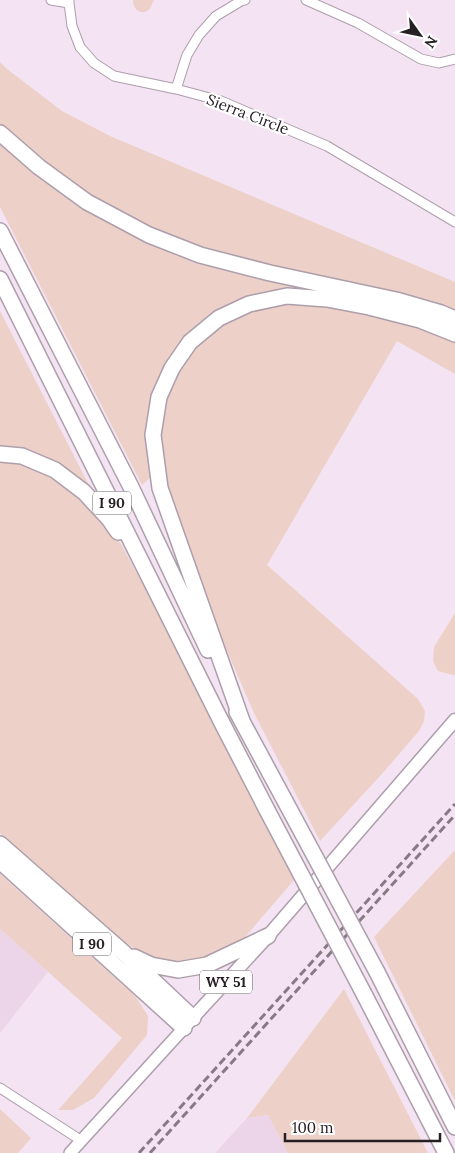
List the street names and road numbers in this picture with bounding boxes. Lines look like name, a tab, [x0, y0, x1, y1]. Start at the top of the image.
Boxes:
street label: Sierra Circle	[204, 90, 292, 138]
road number: I 90	[93, 492, 131, 514]
road number: I 90	[73, 932, 111, 956]
road number: WY 51	[200, 970, 252, 994]

